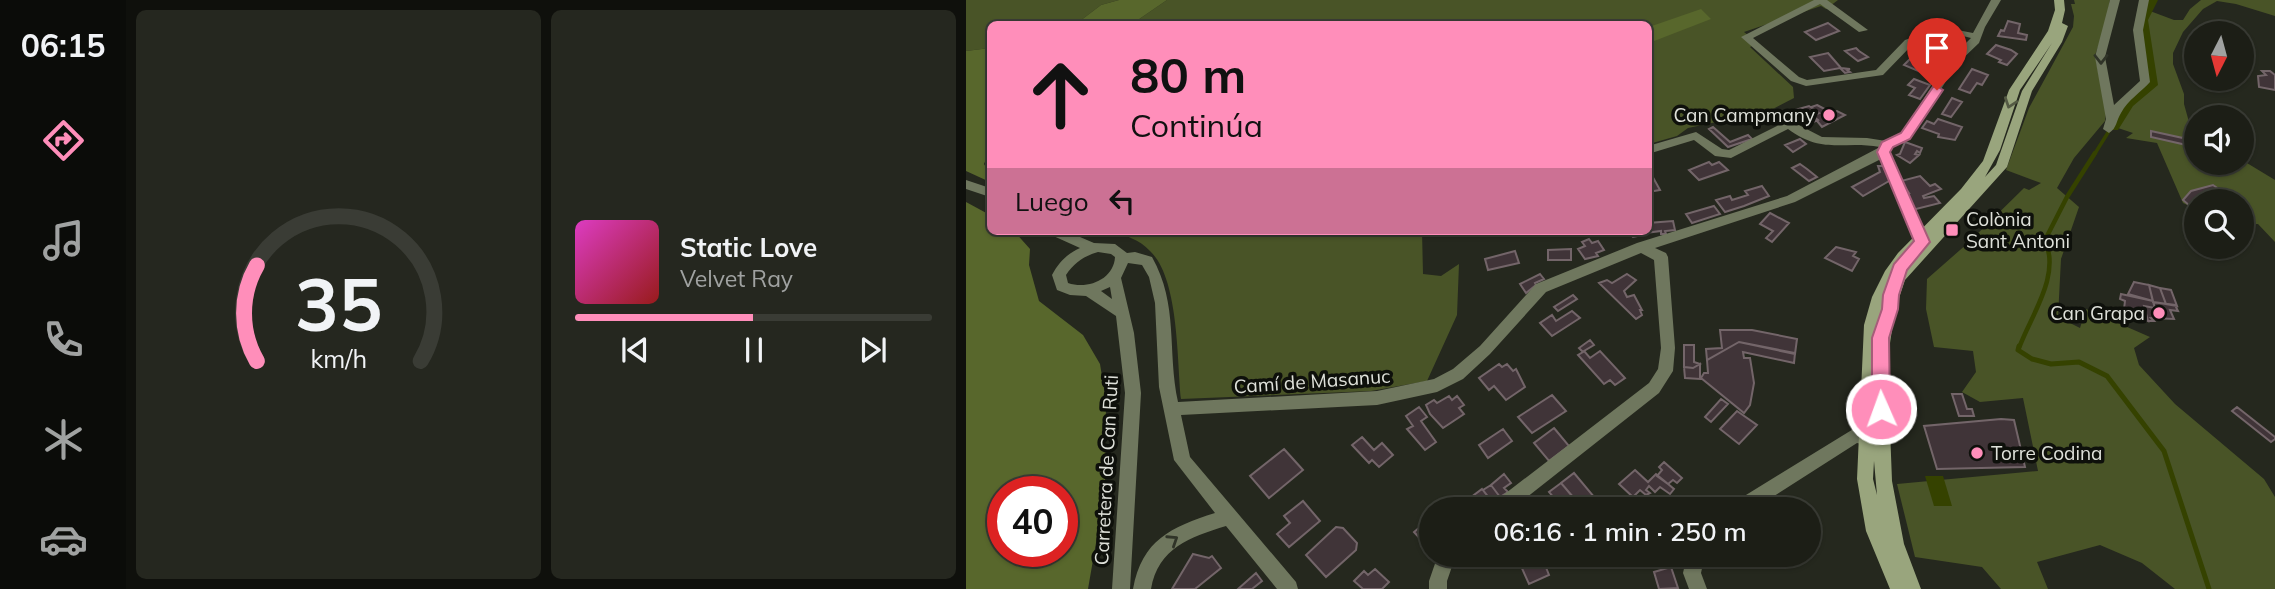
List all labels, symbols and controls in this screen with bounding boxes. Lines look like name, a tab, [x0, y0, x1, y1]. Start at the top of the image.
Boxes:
pin	[1907, 18, 1967, 90]
north arrow	[2184, 21, 2254, 91]
map controls	[2184, 21, 2254, 259]
text: 06:15	[21, 25, 105, 65]
icon: arrive	[1918, 29, 1956, 67]
text: 80 m	[1130, 44, 1246, 105]
icon: ahead	[1015, 49, 1106, 140]
one-way arrow	[2093, 54, 2109, 65]
one-way arrow	[2004, 97, 2018, 109]
place label: Can Campmany	[1673, 103, 1815, 127]
text: Continúa	[1130, 105, 1263, 145]
button: sound	[2184, 105, 2254, 175]
marker: Can Campmany	[1821, 107, 1837, 123]
icon: directions	[39, 116, 88, 165]
icon: left	[1103, 182, 1141, 220]
text: Luego	[1015, 185, 1089, 218]
button: search	[2184, 189, 2254, 259]
place label: Colònia Sant Antoni	[1966, 207, 2070, 253]
icon: music	[39, 216, 88, 265]
marker: Colònia Sant Antoni	[1944, 222, 1960, 238]
text: Static Love	[680, 231, 817, 264]
text: 35	[295, 258, 382, 349]
text: Velvet Ray	[680, 264, 793, 293]
place label: Can Grapa	[2050, 301, 2145, 325]
marker: Can Grapa	[2151, 305, 2167, 321]
icon: phone	[39, 315, 88, 364]
icon: previous	[616, 331, 654, 369]
icon: pause	[735, 331, 773, 369]
icon: next	[854, 331, 892, 369]
text: km/h	[310, 342, 367, 373]
street label: Camí de Masanuc	[1233, 364, 1391, 398]
position arrow	[1844, 372, 1918, 446]
street label: Carretera de Can Ruti	[1089, 374, 1123, 566]
icon: climate	[39, 415, 88, 464]
place label: Torre Codina	[1991, 441, 2102, 465]
marker: Torre Codina	[1969, 445, 1985, 461]
speed limit sign: 40	[987, 476, 1078, 567]
icon: car	[39, 515, 88, 564]
text: 06:16 · 1 min · 250 m	[1493, 515, 1747, 548]
one-way arrow	[1165, 535, 1178, 548]

